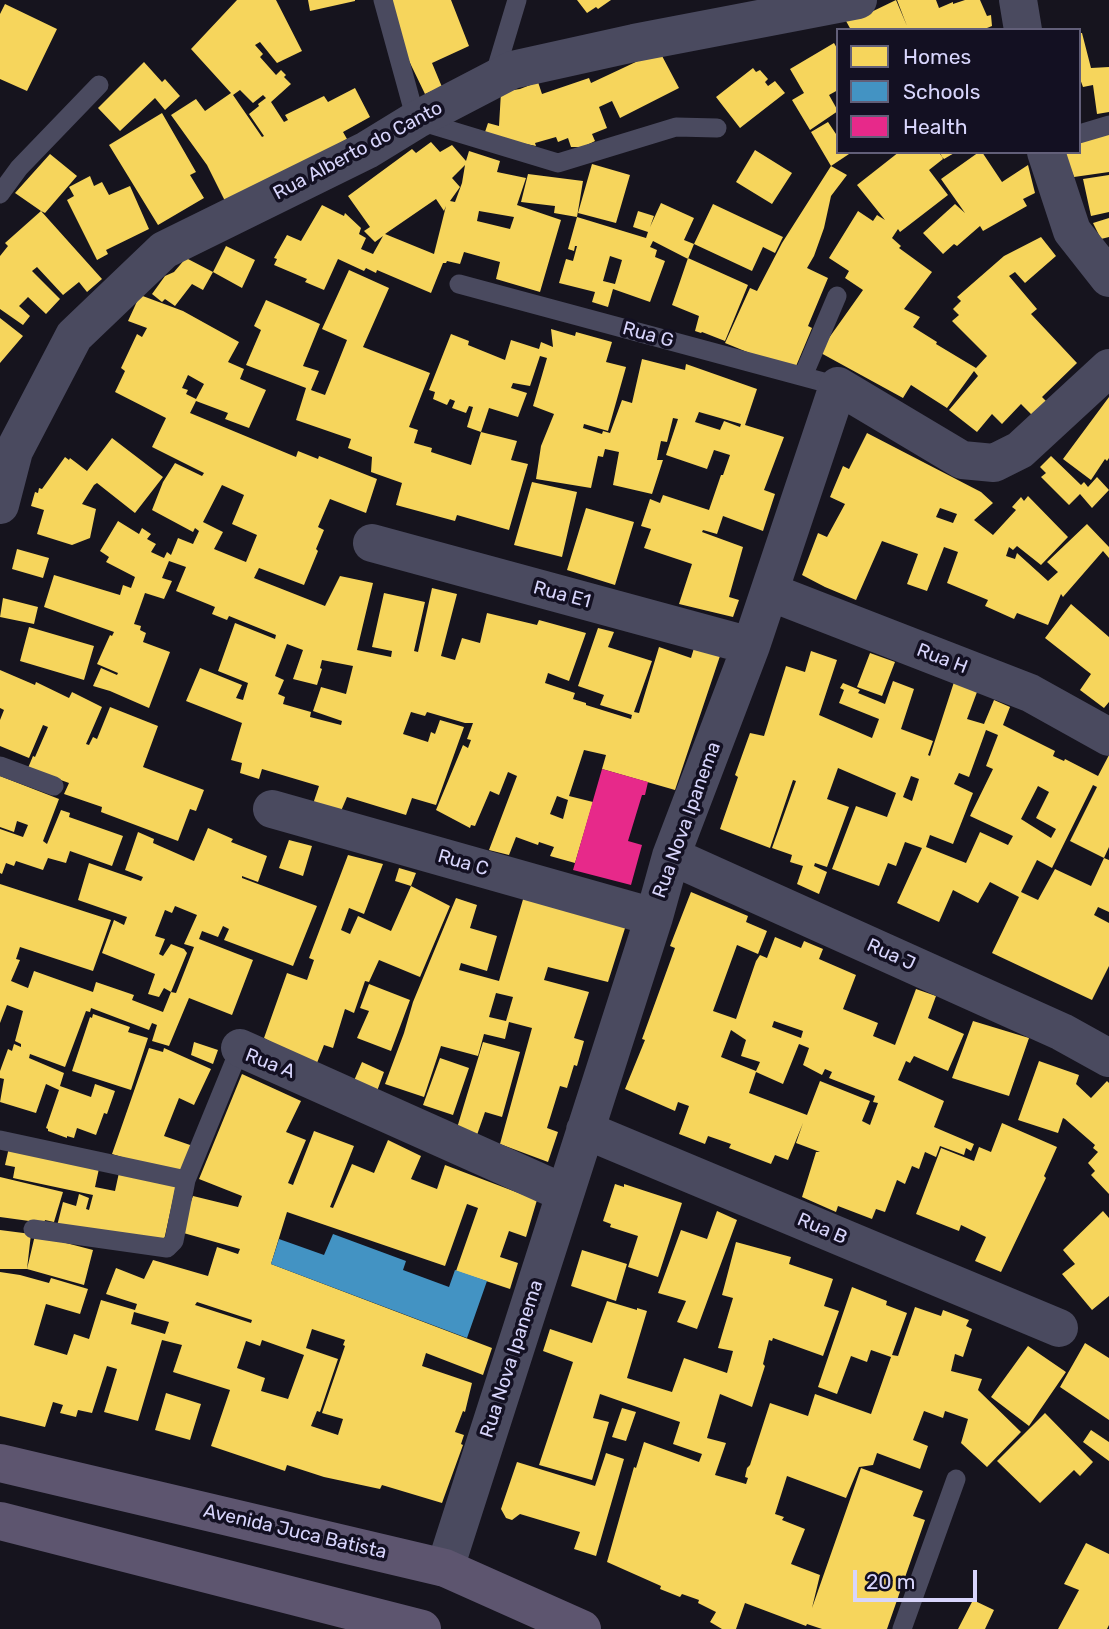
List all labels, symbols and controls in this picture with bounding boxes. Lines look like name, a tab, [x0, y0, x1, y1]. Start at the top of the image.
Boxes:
legend	[836, 28, 1081, 154]
text: Homes	[903, 44, 971, 69]
text: Schools	[903, 79, 980, 104]
street label: Rua Alberto do Canto	[270, 97, 446, 205]
text: Health	[903, 114, 967, 139]
street label: Rua G	[620, 317, 676, 353]
street label: Rua E1	[531, 576, 593, 614]
street label: Rua H	[913, 639, 971, 679]
street label: Rua Nova Ipanema	[648, 739, 726, 901]
street label: Rua C	[435, 845, 491, 881]
street label: Rua J	[863, 934, 919, 976]
street label: Rua A	[242, 1044, 298, 1084]
street label: Rua B	[794, 1208, 850, 1250]
street label: Rua Nova Ipanema	[476, 1277, 548, 1441]
street label: Avenida Juca Batista	[201, 1500, 389, 1564]
scale bar	[857, 1556, 981, 1600]
text: 20 m	[866, 1569, 915, 1594]

